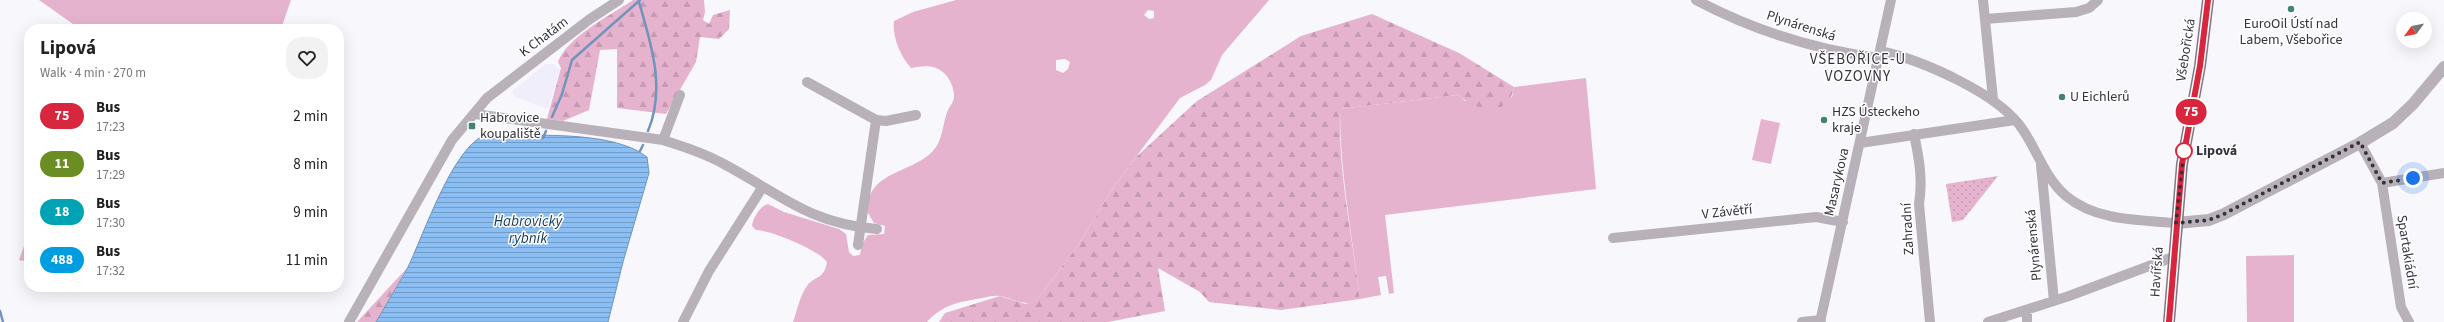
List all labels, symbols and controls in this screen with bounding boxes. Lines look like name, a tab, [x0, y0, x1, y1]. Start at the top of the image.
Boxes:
marker: EuroOil Ústí nad Labem, Všebořice	[2286, 4, 2296, 14]
street label: Plynárenská	[1764, 5, 1838, 47]
street label: K Chatám	[515, 12, 573, 62]
north arrow	[2396, 12, 2432, 48]
map controls	[2396, 12, 2432, 48]
place label: EuroOil Ústí nad Labem, Všebořice	[2240, 14, 2343, 50]
street label: Všebořická	[2171, 17, 2201, 83]
text: Lipová	[40, 35, 96, 62]
button: heart	[286, 37, 328, 79]
district label: VŠEBOŘICE-U VOZOVNY	[1810, 49, 1906, 87]
text: Walk · 4 min · 270 m	[40, 64, 146, 82]
place label: U Eichlerů	[2070, 87, 2130, 107]
marker: U Eichlerů	[2057, 92, 2067, 102]
text: Bus	[96, 97, 120, 118]
line badge: 75	[2173, 99, 2209, 125]
place label: HZS Ústeckeho kraje	[1832, 102, 1920, 138]
text: 75	[2184, 102, 2198, 122]
text: 75	[55, 106, 69, 126]
text: 2 min	[293, 106, 328, 127]
place label: Habrovice koupaliště	[480, 108, 541, 144]
marker: HZS Ústeckeho kraje	[1819, 115, 1829, 125]
text: 17:23	[96, 118, 125, 136]
marker: Habrovice koupaliště	[467, 121, 477, 131]
place label: Lipová	[2196, 141, 2237, 161]
marker: Lipová	[2175, 142, 2193, 160]
text: Bus	[96, 145, 120, 166]
street label: Masarykova	[1819, 146, 1855, 218]
text: 11	[55, 154, 69, 174]
text: 8 min	[293, 154, 328, 175]
text: 17:29	[96, 166, 125, 184]
your location	[2403, 168, 2423, 188]
text: Bus	[96, 193, 120, 214]
street label: V Závětří	[1701, 199, 1754, 225]
text: 18	[55, 202, 69, 222]
text: 9 min	[293, 202, 328, 223]
street label: Zahradní	[1897, 202, 1919, 256]
street label: Plynárenská	[2021, 208, 2047, 282]
water label: Habrovický rybník	[494, 211, 564, 249]
text: 17:30	[96, 214, 125, 232]
street label: Spartakiádní	[2391, 214, 2423, 291]
text: Bus	[96, 241, 120, 262]
street label: Havířská	[2145, 246, 2169, 298]
text: 488	[51, 250, 73, 270]
text: 11 min	[286, 250, 328, 271]
text: 17:32	[96, 262, 125, 280]

